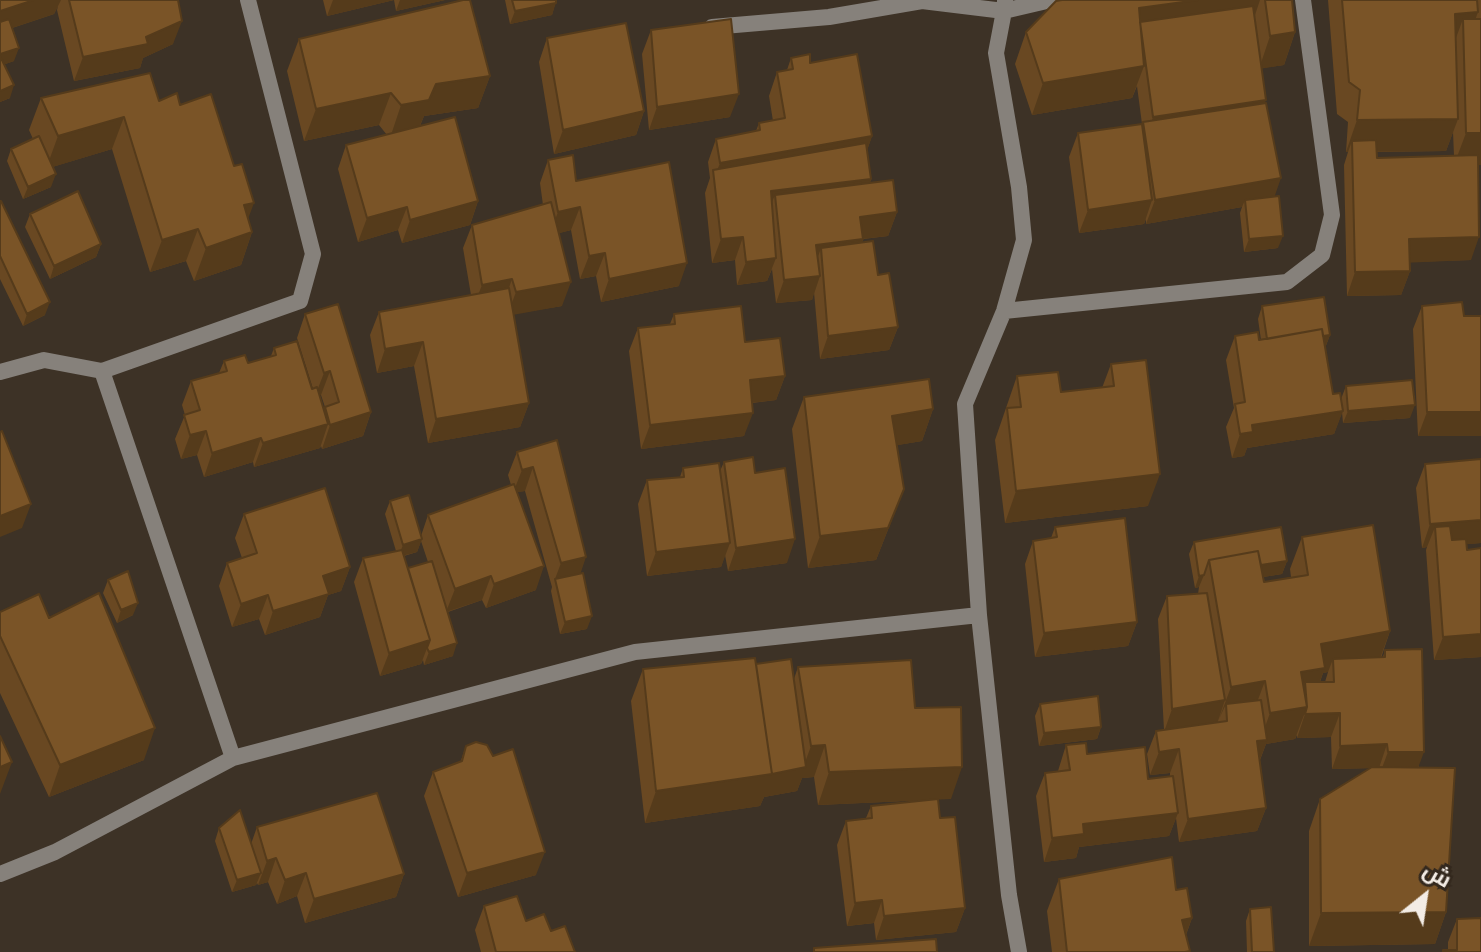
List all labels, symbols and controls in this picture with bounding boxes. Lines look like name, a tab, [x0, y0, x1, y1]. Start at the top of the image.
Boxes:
north arrow	[1385, 856, 1465, 936]
text: ش	[1418, 856, 1456, 894]

